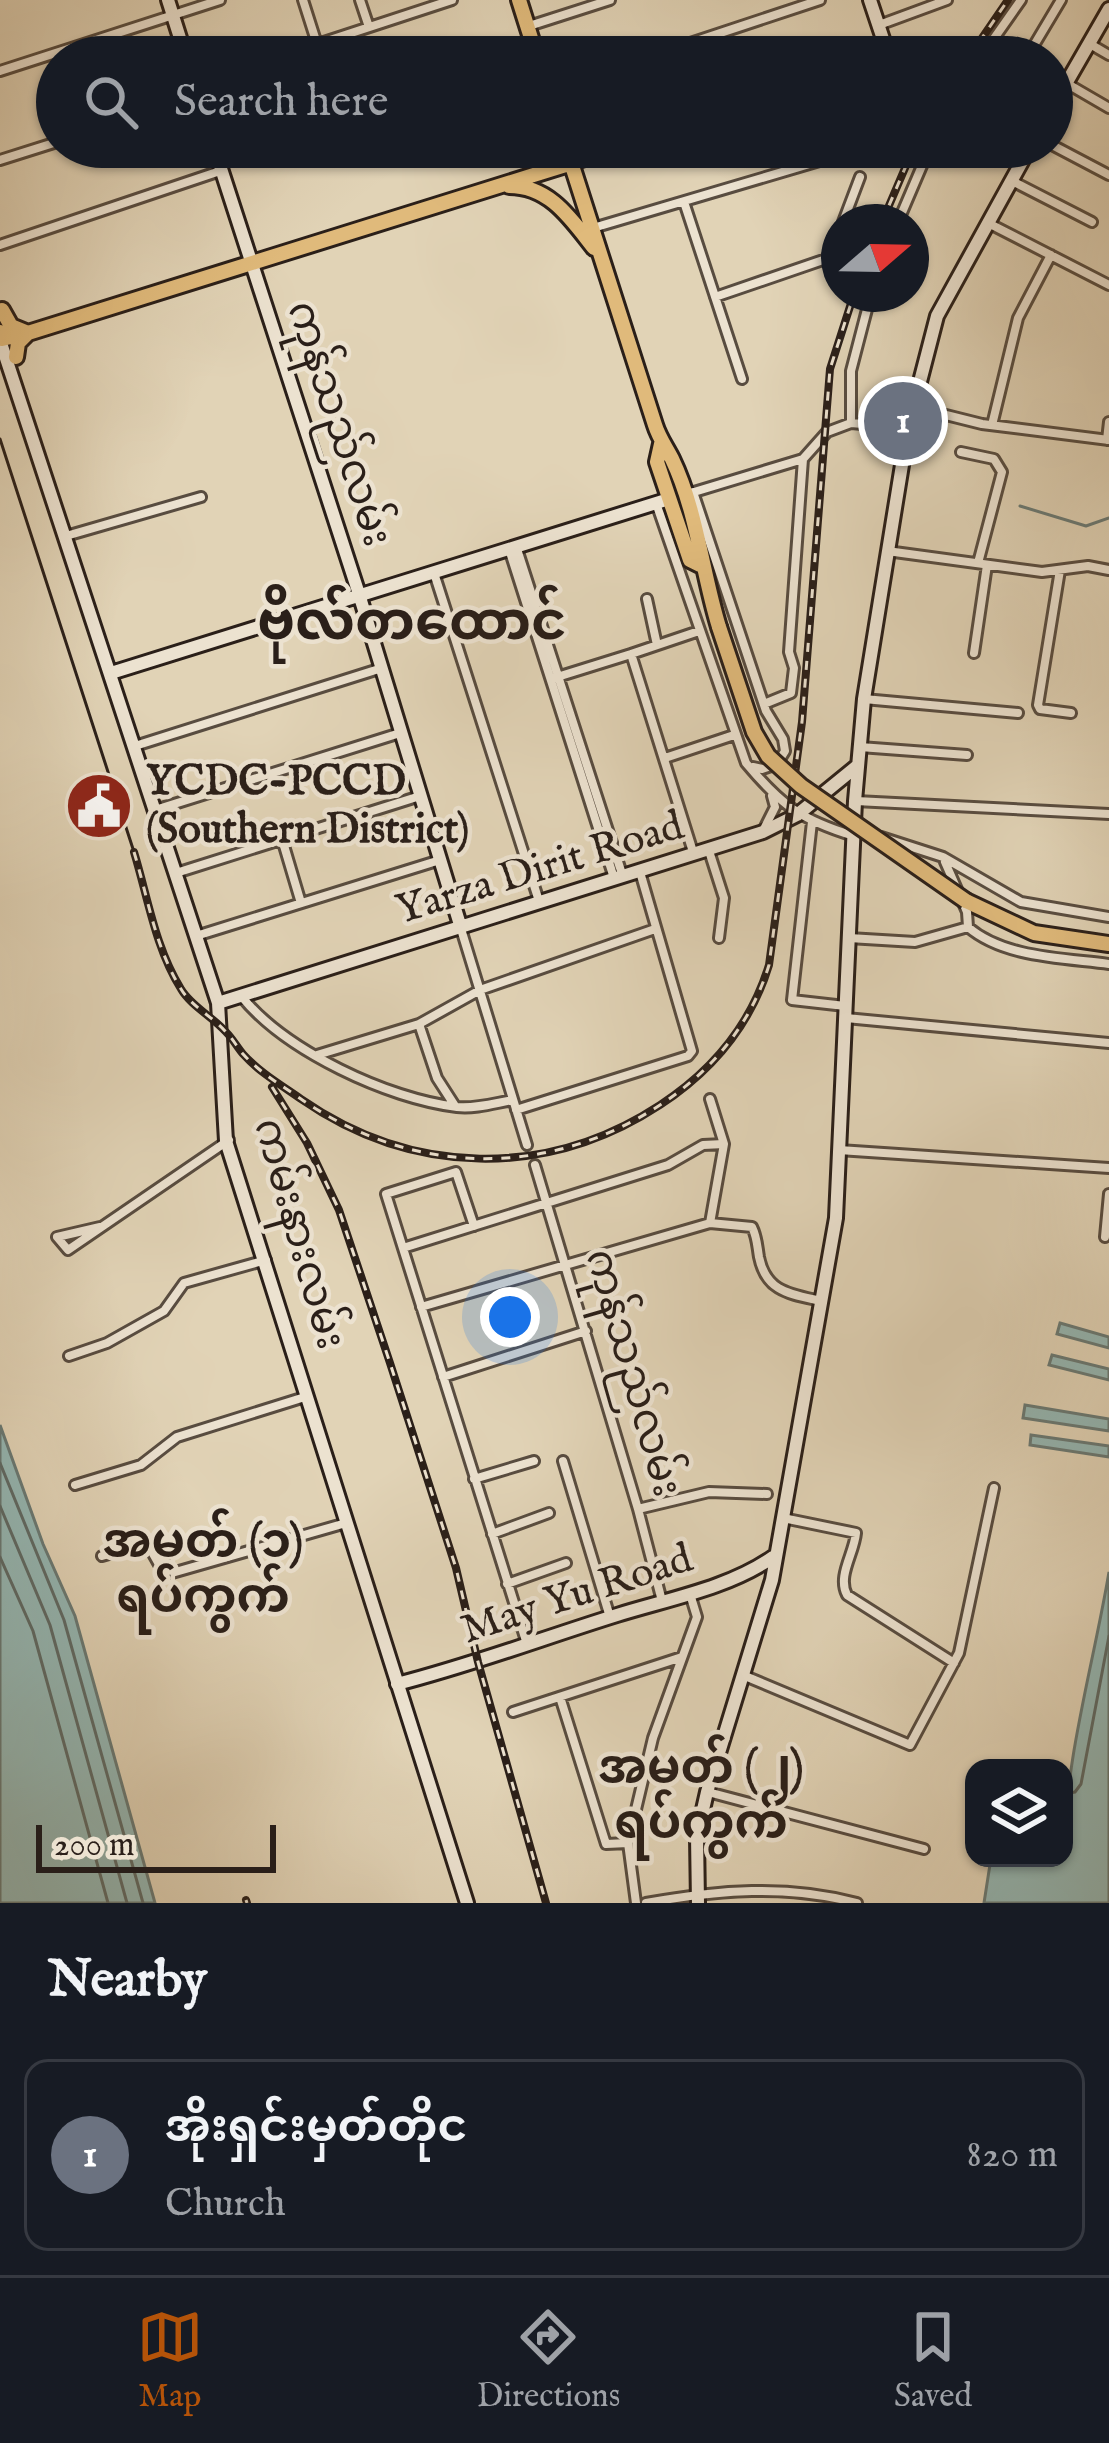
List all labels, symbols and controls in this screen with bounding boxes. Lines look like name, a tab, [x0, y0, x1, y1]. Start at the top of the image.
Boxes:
search box	[36, 36, 1073, 168]
icon: search	[78, 69, 144, 135]
text: Search here	[174, 74, 388, 131]
north arrow	[821, 204, 929, 312]
street label: ကုန်သည်လမ်း	[269, 293, 406, 555]
pin: 1	[864, 376, 942, 466]
district label: ဗိုလ်တထောင်	[257, 584, 567, 664]
place label: YCDC-PCCD (Southern District)	[146, 756, 469, 857]
public building icon: YCDC-PCCD (Southern District)	[64, 771, 134, 841]
street label: Yarza Dirit Road	[390, 800, 691, 938]
street label: ကမ်းနားလမ်း	[235, 1111, 360, 1357]
street label: ကုန်သည်လမ်း	[567, 1242, 697, 1504]
your location	[480, 1287, 540, 1347]
district label: အမှတ် (၁) ရပ်ကွက်	[103, 1508, 303, 1635]
street label: May Yu Road	[455, 1533, 700, 1657]
district label: အမှတ် (၂) ရပ်ကွက်	[598, 1734, 804, 1861]
map controls	[965, 1759, 1073, 1867]
button: layers	[965, 1759, 1073, 1867]
scale bar	[36, 1819, 276, 1872]
text: 200 m	[54, 1825, 135, 1867]
text: Nearby	[48, 1949, 207, 2014]
text: အိုးရှင်းမှတ်တိုင	[165, 2100, 467, 2157]
text: 1	[83, 2131, 97, 2180]
text: 820 m	[967, 2131, 1058, 2180]
text: Church	[165, 2180, 285, 2229]
tab: Map	[137, 2304, 203, 2418]
tab: Directions	[477, 2304, 620, 2418]
tab: Saved	[894, 2304, 972, 2418]

